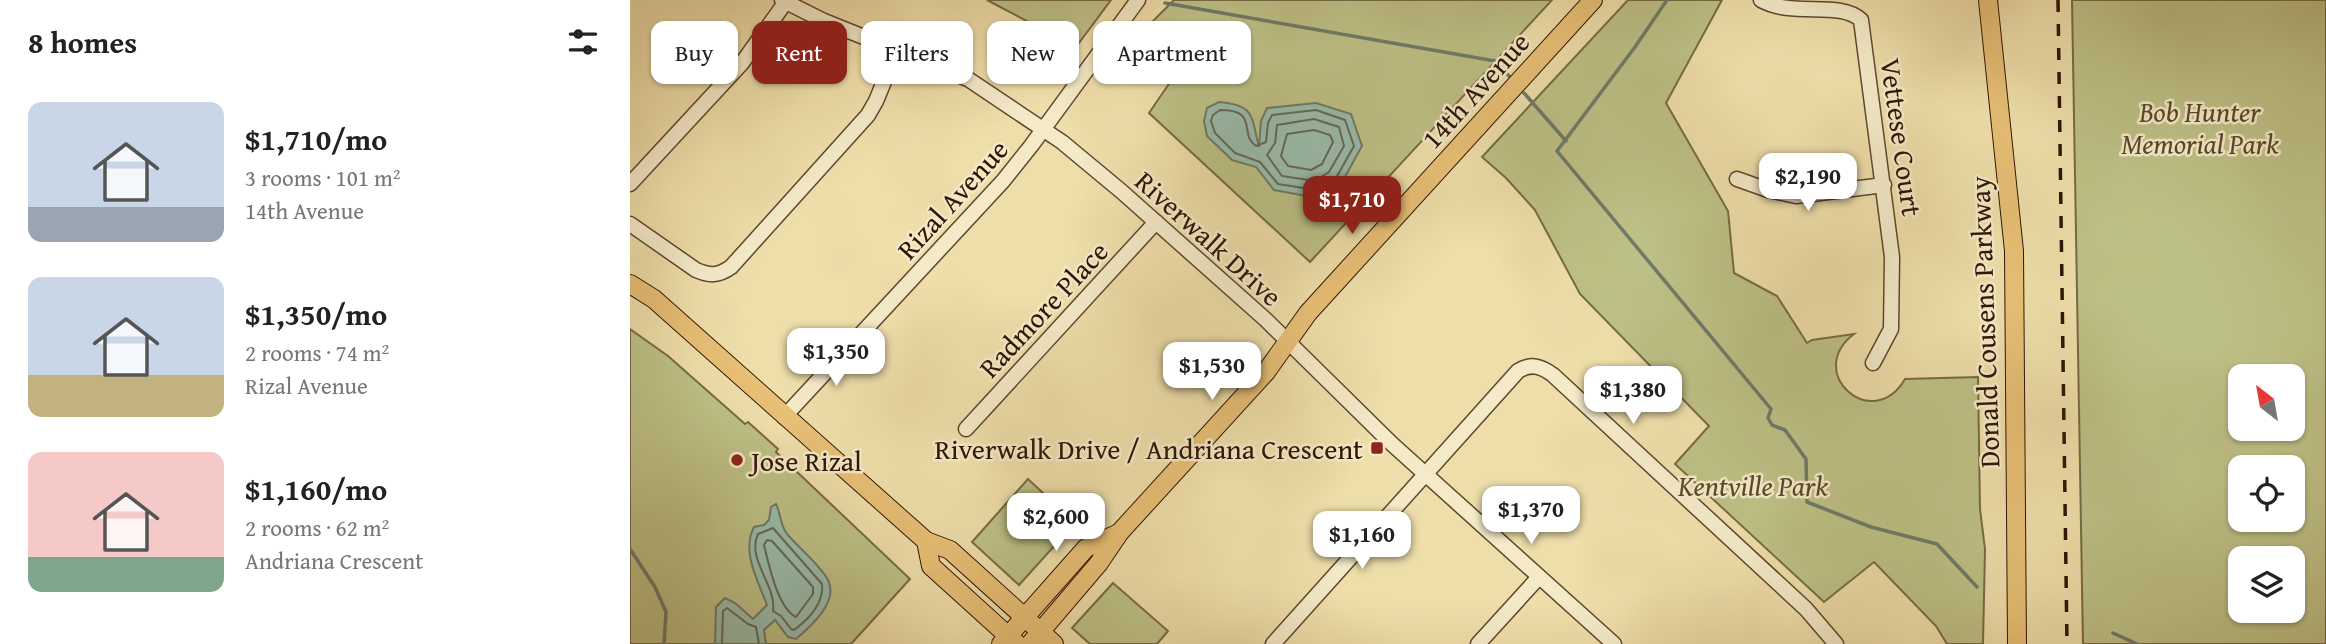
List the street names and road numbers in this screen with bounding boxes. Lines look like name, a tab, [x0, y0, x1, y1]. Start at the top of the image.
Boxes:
street label: 14th Avenue	[1411, 22, 1539, 158]
street label: Vettese Court	[1871, 55, 1933, 219]
street label: Rizal Avenue	[887, 130, 1017, 268]
street label: Riverwalk Drive	[1126, 161, 1292, 315]
street label: Donald Cousens Parkway	[1958, 175, 2010, 469]
street label: Radmore Place	[969, 232, 1117, 386]

